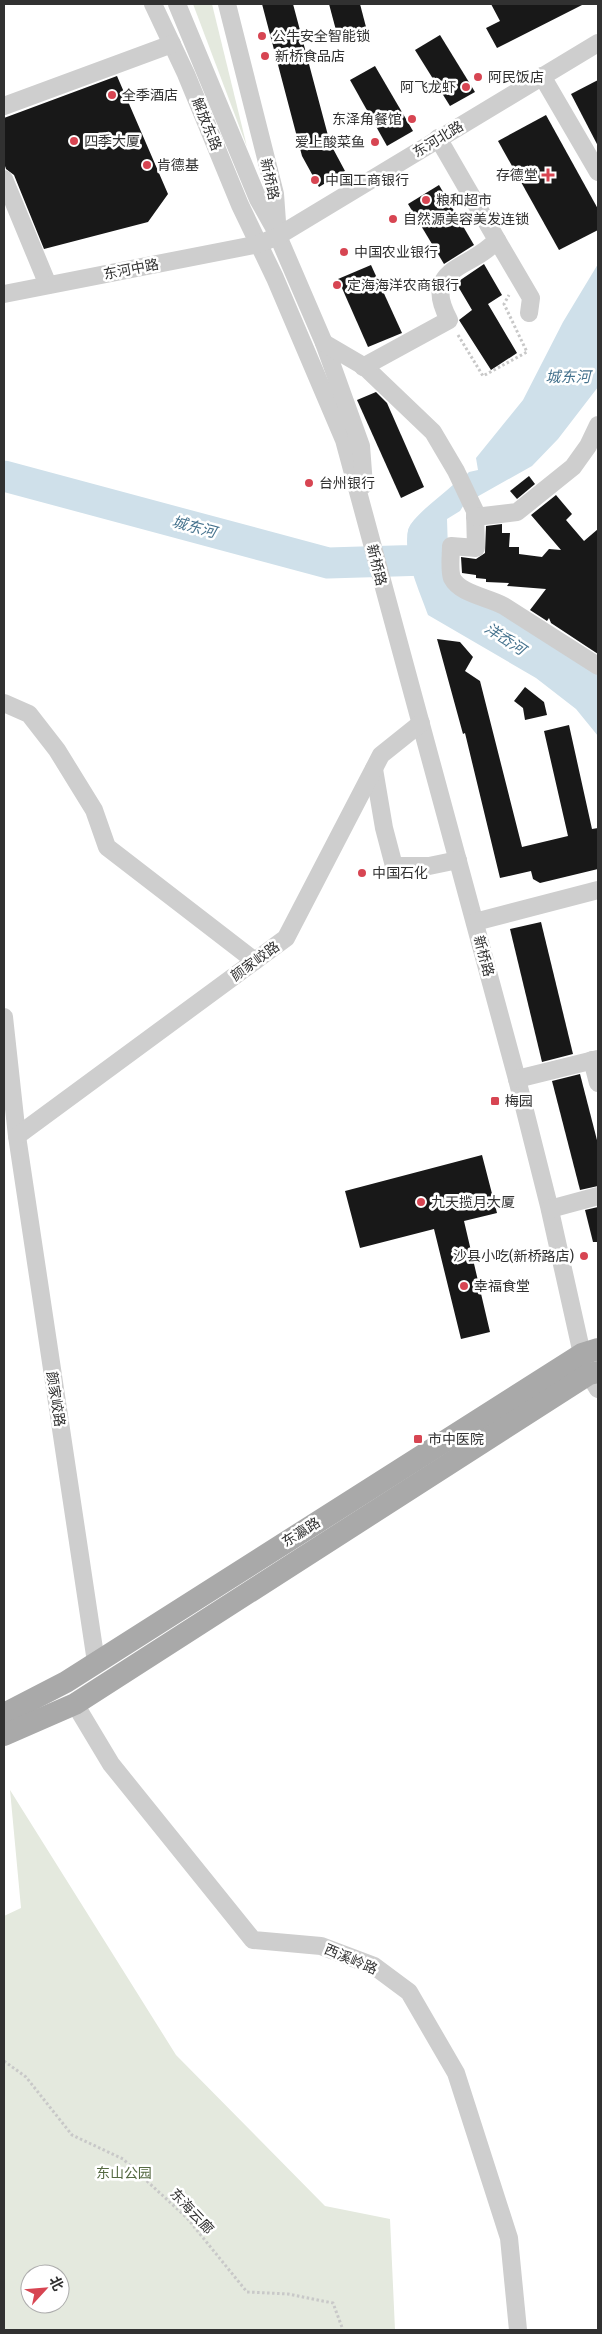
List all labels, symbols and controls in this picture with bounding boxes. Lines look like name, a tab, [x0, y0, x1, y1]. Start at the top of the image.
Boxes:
place label: 公牛安全智能锁	[272, 28, 370, 45]
marker: 公牛安全智能锁	[256, 30, 268, 42]
place label: 新桥食品店	[275, 48, 345, 65]
marker: 新桥食品店	[259, 50, 271, 62]
place label: 阿民饭店	[488, 69, 544, 86]
marker: 阿民饭店	[472, 71, 484, 83]
place label: 阿飞龙虾	[400, 79, 456, 96]
marker: 阿飞龙虾	[460, 81, 472, 93]
place label: 全季酒店	[122, 87, 178, 104]
marker: 全季酒店	[106, 89, 118, 101]
street label: 解放东路	[188, 95, 225, 153]
place label: 东泽角餐馆	[332, 111, 402, 128]
marker: 东泽角餐馆	[406, 113, 418, 125]
street label: 东河北路	[410, 118, 467, 161]
place label: 四季大厦	[84, 133, 140, 150]
place label: 爱上酸菜鱼	[295, 134, 365, 151]
marker: 四季大厦	[68, 135, 80, 147]
marker: 爱上酸菜鱼	[369, 136, 381, 148]
place label: 肯德基	[157, 157, 199, 174]
street label: 新桥路	[257, 157, 282, 201]
marker: 肯德基	[141, 159, 153, 171]
place label: 存德堂	[496, 167, 538, 184]
marker: 存德堂	[542, 169, 554, 181]
place label: 中国工商银行	[325, 172, 409, 189]
marker: 中国工商银行	[309, 174, 321, 186]
place label: 粮和超市	[436, 192, 492, 209]
marker: 粮和超市	[420, 194, 432, 206]
place label: 自然源美容美发连锁	[403, 211, 529, 228]
marker: 自然源美容美发连锁	[387, 213, 399, 225]
place label: 中国农业银行	[354, 244, 438, 261]
marker: 中国农业银行	[338, 246, 350, 258]
street label: 东河中路	[102, 256, 160, 283]
place label: 定海海洋农商银行	[347, 277, 459, 294]
marker: 定海海洋农商银行	[331, 279, 343, 291]
water label: 城东河	[545, 368, 593, 386]
place label: 台州银行	[319, 475, 375, 492]
marker: 台州银行	[303, 477, 315, 489]
water label: 城东河	[170, 512, 221, 542]
street label: 新桥路	[363, 543, 390, 588]
water label: 洋岙河	[481, 619, 531, 660]
place label: 中国石化	[372, 865, 428, 882]
marker: 中国石化	[356, 867, 368, 879]
street label: 新桥路	[470, 934, 497, 979]
street label: 颜家峧路	[228, 938, 283, 985]
place label: 梅园	[505, 1093, 533, 1110]
marker: 梅园	[489, 1095, 501, 1107]
place label: 九天揽月大厦	[431, 1194, 515, 1211]
marker: 九天揽月大厦	[415, 1196, 427, 1208]
place label: 沙县小吃(新桥路店)	[453, 1248, 574, 1265]
marker: 沙县小吃(新桥路店)	[578, 1250, 590, 1262]
place label: 幸福食堂	[474, 1278, 530, 1295]
marker: 幸福食堂	[458, 1280, 470, 1292]
street label: 颜家峧路	[43, 1370, 68, 1428]
place label: 市中医院	[428, 1431, 484, 1448]
marker: 市中医院	[412, 1433, 424, 1445]
street label: 东瀛路	[279, 1514, 324, 1551]
street label: 西溪岭路	[322, 1941, 380, 1978]
park label: 东山公园	[96, 2165, 152, 2182]
street label: 东海云廊	[166, 2185, 217, 2238]
north arrow	[20, 2264, 70, 2314]
text: 北	[46, 2274, 67, 2294]

